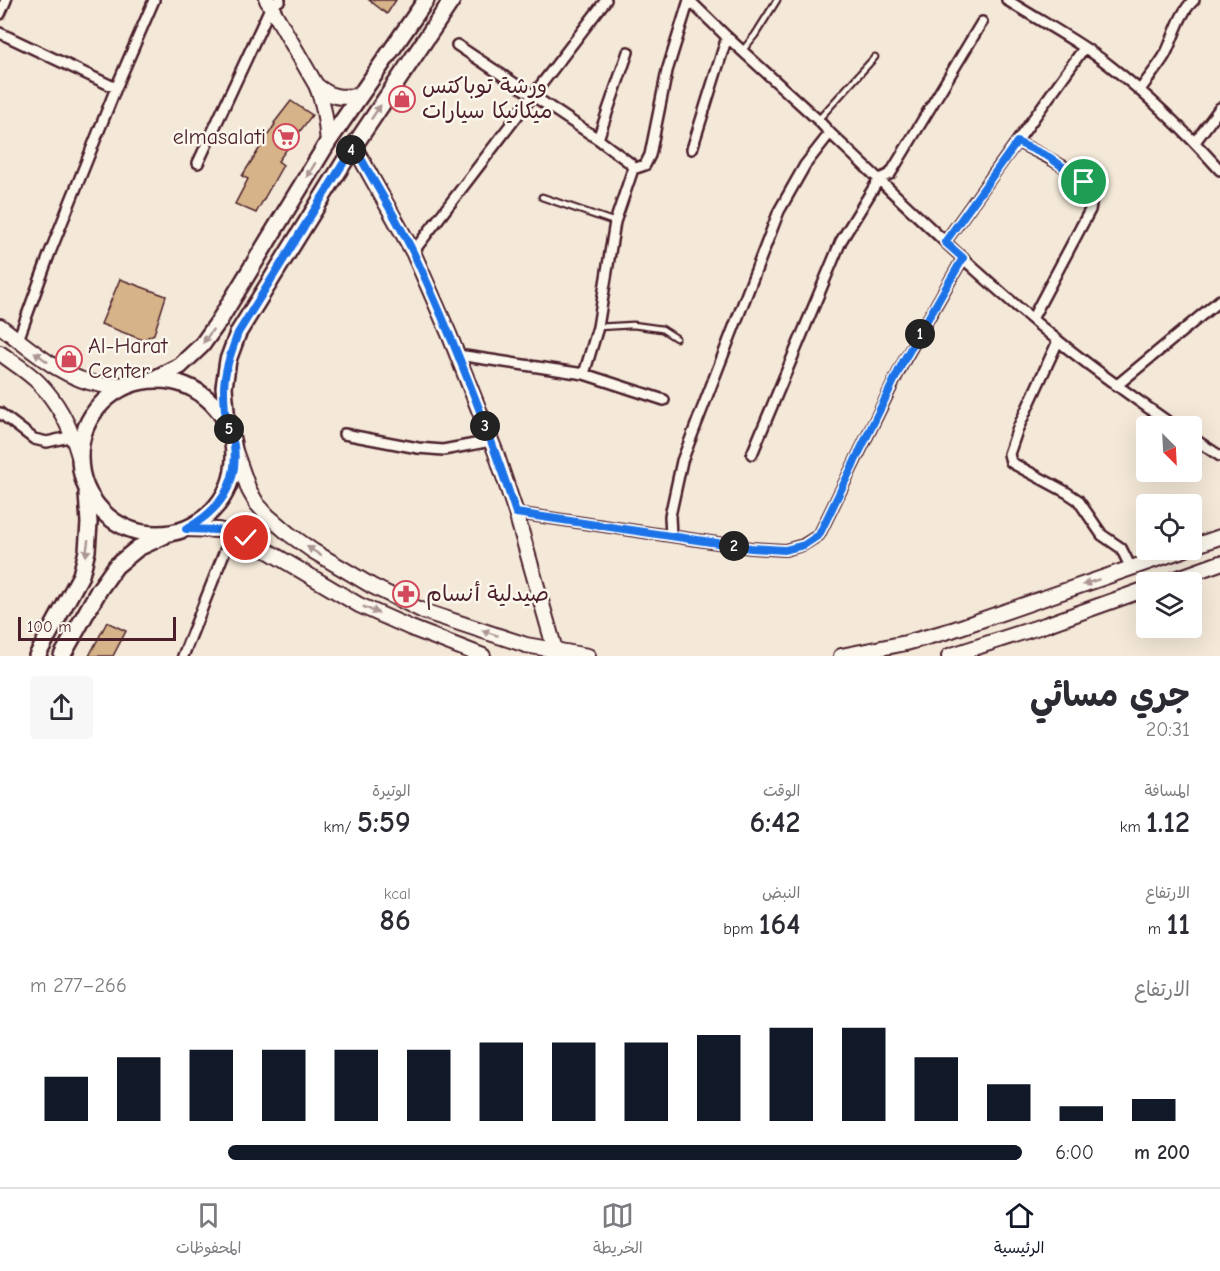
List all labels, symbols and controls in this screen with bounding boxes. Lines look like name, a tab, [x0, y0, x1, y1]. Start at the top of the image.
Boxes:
place label: ورشة توباكتس ميكانيكا سيارات	[422, 73, 553, 124]
shop icon: ورشة توباكتس ميكانيكا سيارات	[387, 84, 417, 114]
one-way arrow	[370, 105, 382, 121]
supermarket icon: elmasalati	[271, 122, 301, 152]
place label: elmasalati	[173, 124, 266, 150]
pin: 4	[336, 135, 366, 165]
text: 4	[347, 141, 355, 159]
pin	[1058, 156, 1109, 207]
one-way arrow	[305, 162, 316, 178]
icon: arrive	[1067, 165, 1100, 198]
pin: 1	[905, 319, 935, 349]
text: 1	[917, 325, 923, 343]
one-way arrow	[203, 328, 215, 343]
place label: Al-Harat Center	[88, 333, 168, 384]
shop icon: Al-Harat Center	[54, 344, 84, 374]
one-way arrow	[34, 351, 50, 363]
pin: 3	[470, 411, 500, 441]
pin: 5	[214, 414, 244, 444]
north arrow	[1136, 416, 1202, 482]
map controls	[1136, 416, 1202, 638]
text: 3	[481, 417, 489, 435]
text: 5	[225, 420, 233, 438]
button: locate	[1136, 494, 1202, 560]
pin	[220, 512, 271, 563]
icon: check	[229, 521, 262, 554]
pin: 2	[719, 531, 749, 561]
text: 2	[730, 537, 738, 555]
one-way arrow	[82, 539, 91, 558]
one-way arrow	[306, 546, 323, 557]
button: layers	[1136, 572, 1202, 638]
one-way arrow	[1082, 578, 1100, 587]
pharmacy icon: صيدلية أنسام	[391, 579, 421, 609]
place label: صيدلية أنسام	[426, 580, 549, 610]
one-way arrow	[362, 605, 380, 615]
scale bar	[18, 614, 176, 642]
text: 100 m	[27, 618, 71, 636]
one-way arrow	[481, 628, 499, 638]
button: share	[30, 676, 93, 739]
text: جري مسائي	[1030, 676, 1190, 714]
text: 20:31	[1146, 718, 1190, 741]
text: الوتيرة	[372, 782, 411, 800]
text: الوقت	[763, 782, 800, 800]
text: المسافة	[1144, 782, 1190, 800]
text: 5:59	[357, 805, 411, 840]
text: 6:42	[749, 805, 800, 840]
text: 1.12	[1146, 805, 1190, 840]
text: /km	[324, 818, 357, 836]
text: km	[1120, 818, 1146, 836]
text: النبض	[762, 884, 800, 902]
text: الارتفاع	[1145, 884, 1190, 902]
text: kcal	[384, 885, 411, 903]
text: 86	[380, 903, 411, 938]
text: 164	[759, 907, 800, 942]
text: 11	[1166, 907, 1190, 942]
text: bpm	[723, 920, 759, 938]
text: m	[1148, 920, 1166, 938]
text: 266–277 m	[30, 974, 127, 997]
text: الارتفاع	[1134, 978, 1190, 1001]
text: 6:00	[1055, 1141, 1094, 1164]
text: 200 m	[1134, 1141, 1190, 1164]
tab: المحفوظات	[176, 1199, 242, 1262]
tab: الخريطة	[593, 1199, 643, 1262]
tab: الرئيسية	[994, 1199, 1044, 1262]

